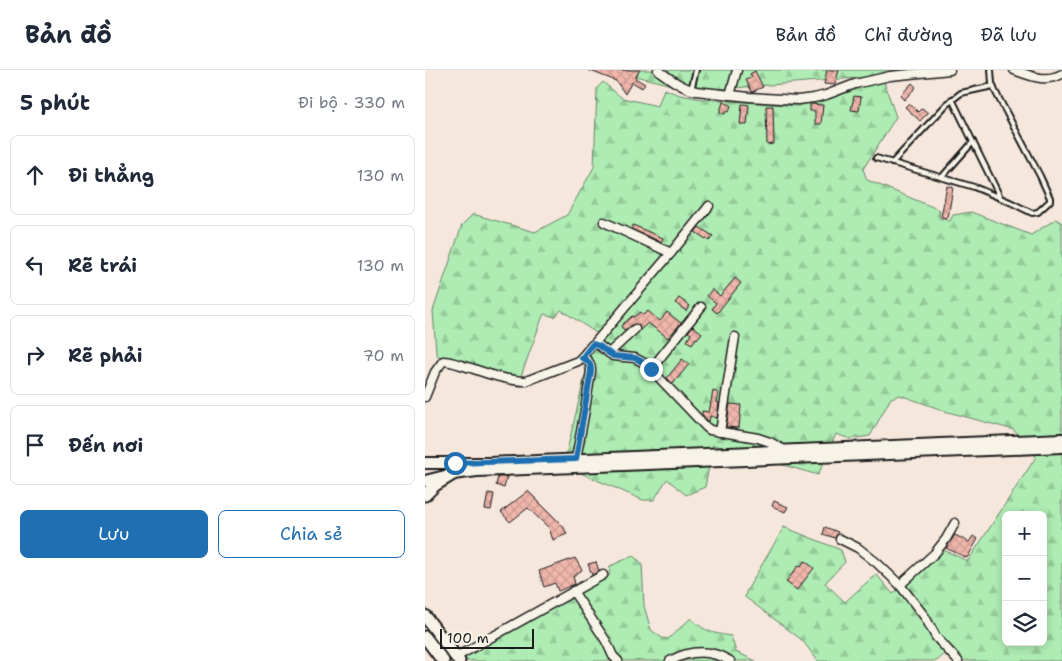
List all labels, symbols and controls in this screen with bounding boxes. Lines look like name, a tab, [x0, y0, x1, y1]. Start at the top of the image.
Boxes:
text: Bản đồ	[25, 19, 112, 51]
text: Bản đồ	[775, 23, 836, 47]
text: Chỉ đường	[864, 23, 953, 47]
text: Đã lưu	[981, 23, 1037, 47]
text: 5 phút	[20, 89, 90, 117]
text: Đi bộ · 330 m	[298, 92, 405, 113]
icon: ahead	[21, 161, 49, 189]
text: Đi thẳng	[68, 163, 154, 188]
text: 130 m	[357, 165, 404, 186]
icon: left	[21, 251, 49, 279]
text: Rẽ trái	[68, 253, 137, 278]
text: 130 m	[357, 255, 404, 276]
icon: right	[21, 341, 49, 369]
text: Rẽ phải	[68, 343, 143, 368]
text: 70 m	[363, 345, 404, 366]
route end	[640, 358, 663, 381]
icon: arrive	[21, 431, 49, 459]
text: Đến nơi	[68, 433, 143, 458]
route start	[444, 452, 467, 475]
button: Lưu	[20, 510, 208, 558]
button: Chia sẻ	[218, 510, 405, 558]
map controls	[1002, 511, 1047, 646]
button: +	[1002, 511, 1047, 556]
button: −	[1002, 556, 1047, 601]
button: layers	[1002, 601, 1047, 646]
scale bar	[440, 626, 534, 649]
text: 100 m	[447, 629, 489, 647]

